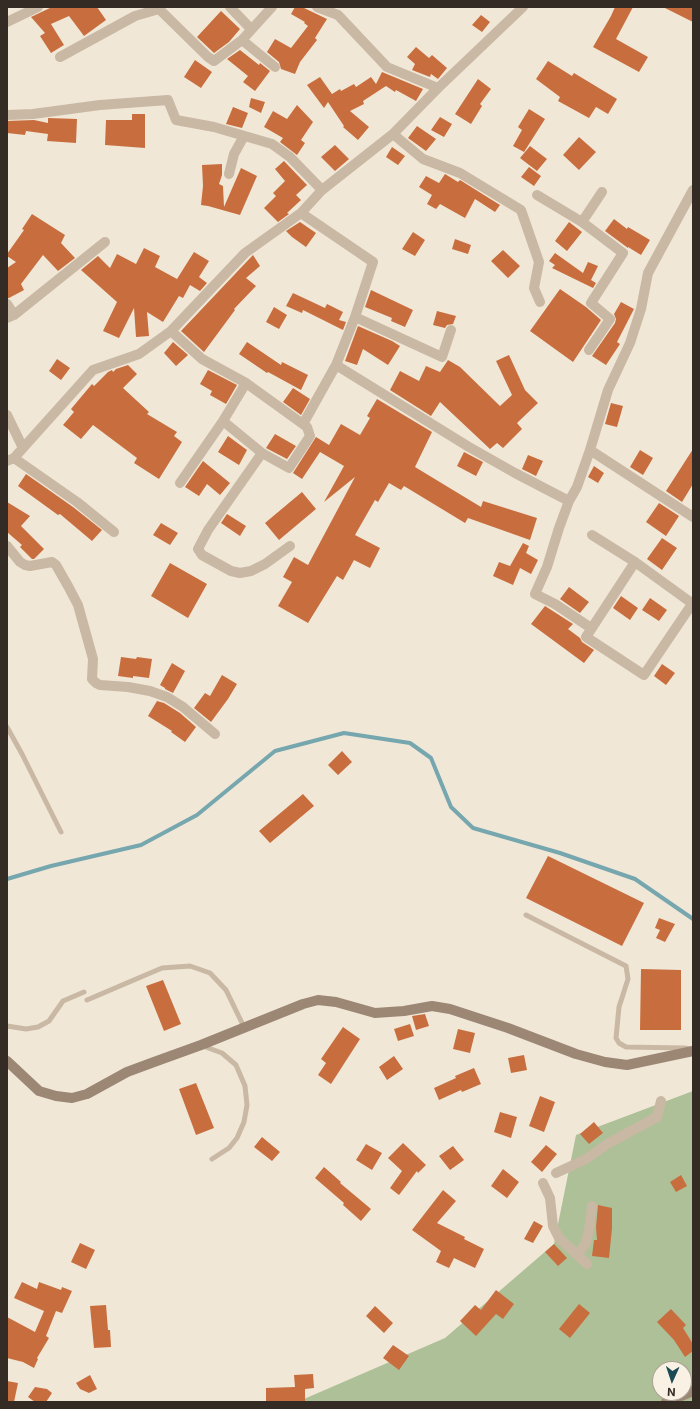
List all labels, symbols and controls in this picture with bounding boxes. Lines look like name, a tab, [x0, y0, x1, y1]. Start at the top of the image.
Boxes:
north arrow	[652, 1361, 692, 1401]
text: N	[667, 1385, 676, 1399]

